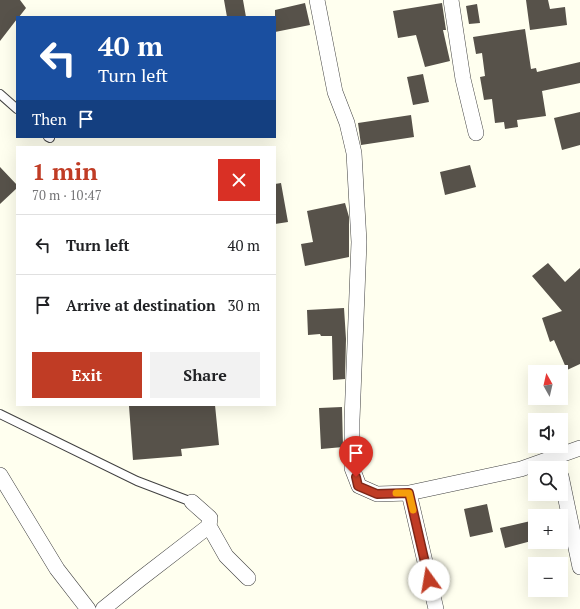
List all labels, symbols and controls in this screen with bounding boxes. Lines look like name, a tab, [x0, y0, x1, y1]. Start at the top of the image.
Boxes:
text: 40 m	[98, 27, 163, 64]
icon: left	[32, 32, 84, 84]
text: Turn left	[98, 63, 168, 87]
icon: arrive	[75, 108, 97, 130]
text: Then	[32, 109, 67, 129]
text: 1 min	[32, 155, 98, 187]
button: close	[218, 159, 260, 201]
text: 70 m · 10:47	[32, 186, 102, 204]
icon: left	[32, 234, 54, 256]
text: Turn left	[66, 235, 130, 255]
text: 40 m	[227, 235, 260, 255]
icon: arrive	[32, 294, 54, 316]
text: Arrive at destination	[66, 295, 216, 315]
text: 30 m	[228, 295, 260, 315]
button: Exit	[32, 352, 142, 398]
button: Share	[150, 352, 260, 398]
north arrow	[528, 365, 568, 405]
map controls	[528, 365, 568, 597]
button: sound	[528, 413, 568, 453]
pin	[339, 436, 373, 477]
icon: arrive	[345, 442, 367, 464]
button: search	[528, 461, 568, 501]
button: +	[528, 509, 568, 549]
button: −	[528, 557, 568, 597]
position arrow	[408, 559, 450, 601]

